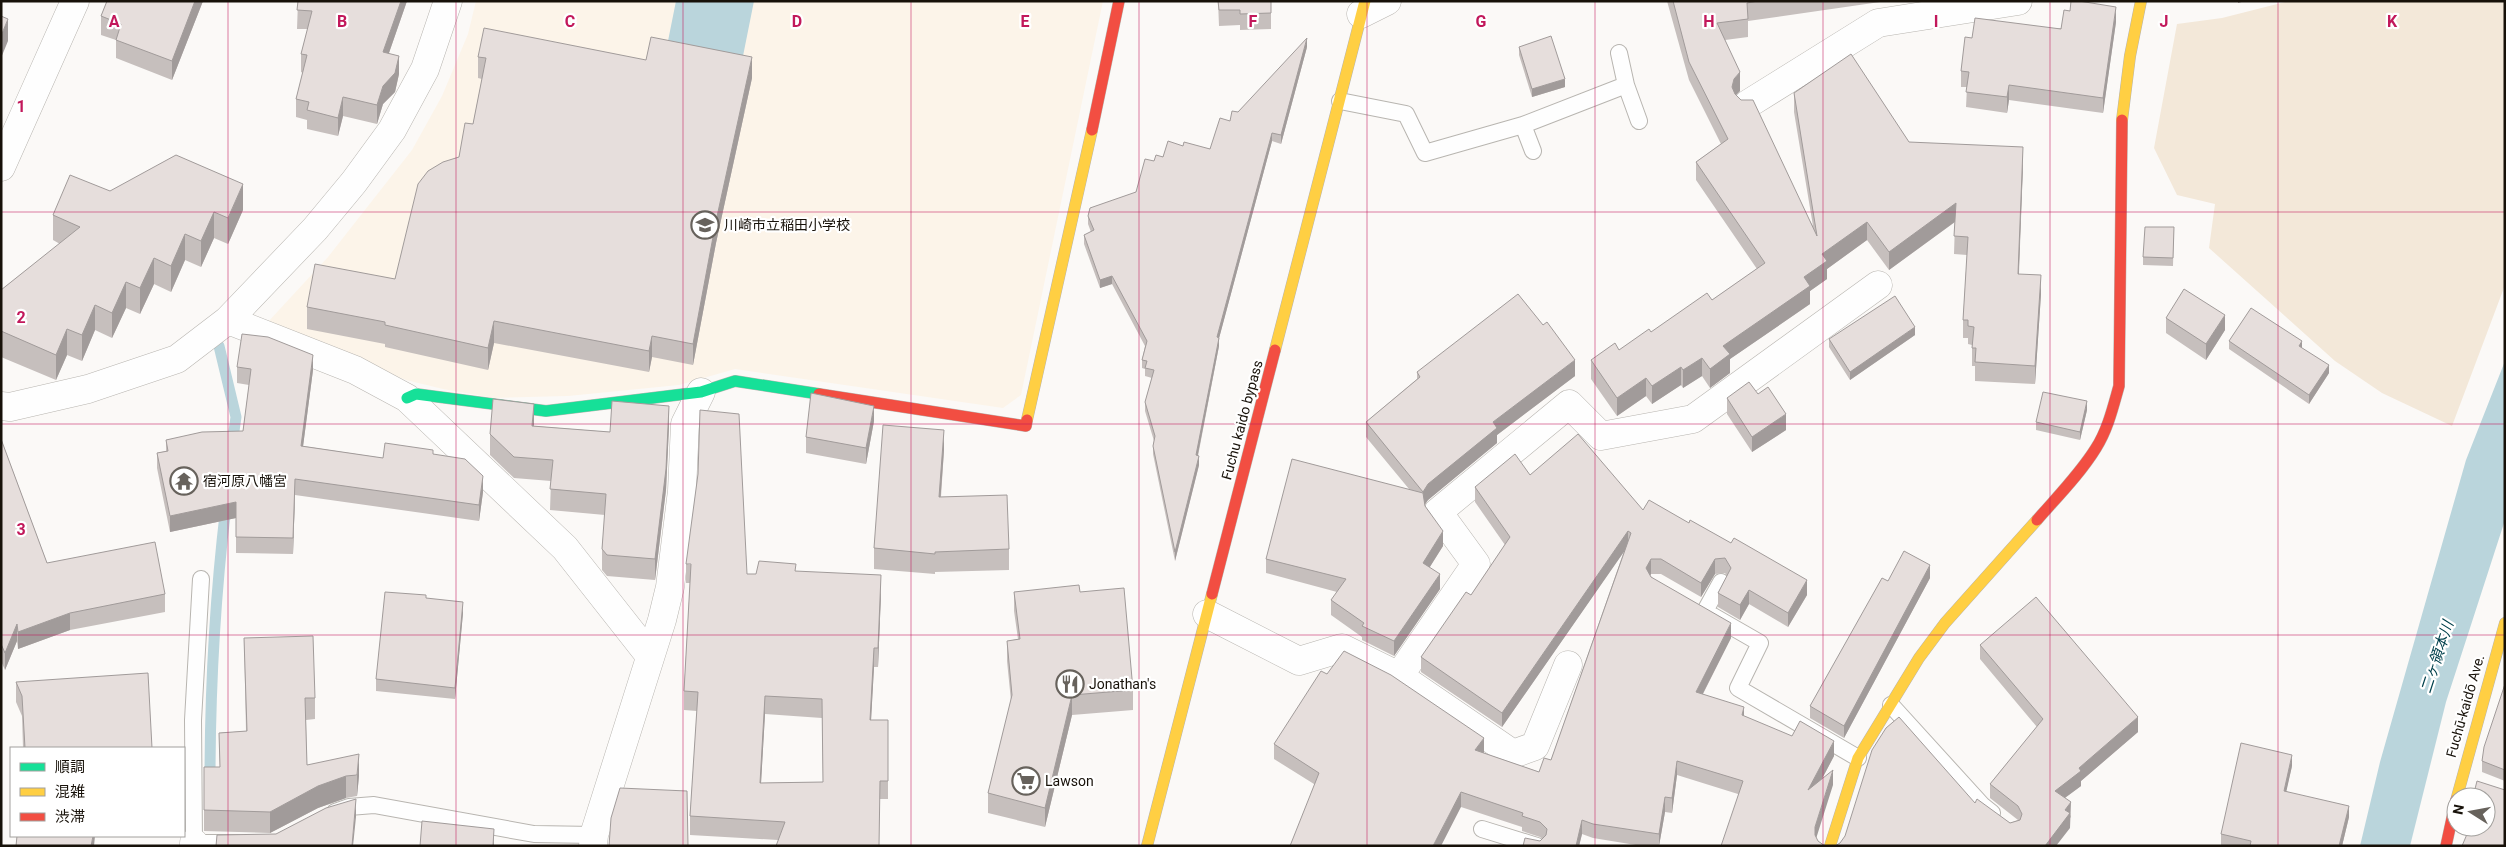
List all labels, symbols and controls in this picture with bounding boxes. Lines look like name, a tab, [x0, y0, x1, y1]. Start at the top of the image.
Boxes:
text: A	[109, 12, 120, 31]
text: B	[337, 12, 347, 31]
text: C	[565, 12, 575, 31]
text: D	[792, 12, 802, 31]
text: E	[1021, 12, 1030, 31]
text: F	[1249, 12, 1258, 31]
text: G	[1476, 12, 1487, 31]
text: H	[1703, 12, 1715, 31]
text: I	[1934, 12, 1938, 31]
text: J	[2160, 12, 2168, 31]
text: K	[2387, 12, 2398, 31]
text: 1	[16, 97, 26, 116]
school or university icon: 川崎市立稲田小学校	[690, 210, 720, 240]
place label: 川崎市立稲田小学校	[724, 217, 850, 233]
text: 2	[16, 308, 26, 327]
street label: Fuchu kaido bypass	[1218, 358, 1266, 482]
temple icon: 宿河原八幡宮	[169, 466, 199, 496]
place label: 宿河原八幡宮	[203, 473, 287, 489]
text: 3	[16, 520, 26, 539]
water label: 二ヶ領本川	[2417, 617, 2458, 695]
street label: Fuchū-kaidō Ave.	[2443, 653, 2487, 759]
restaurant icon: Jonathan's	[1055, 669, 1085, 699]
place label: Jonathan's	[1089, 676, 1156, 692]
legend	[10, 747, 185, 837]
text: 順調	[55, 758, 85, 776]
supermarket icon: Lawson	[1011, 766, 1041, 796]
place label: Lawson	[1045, 773, 1094, 789]
text: 混雑	[55, 783, 85, 801]
north arrow	[2446, 787, 2496, 837]
text: N	[2449, 803, 2467, 816]
text: 渋滞	[55, 808, 85, 826]

